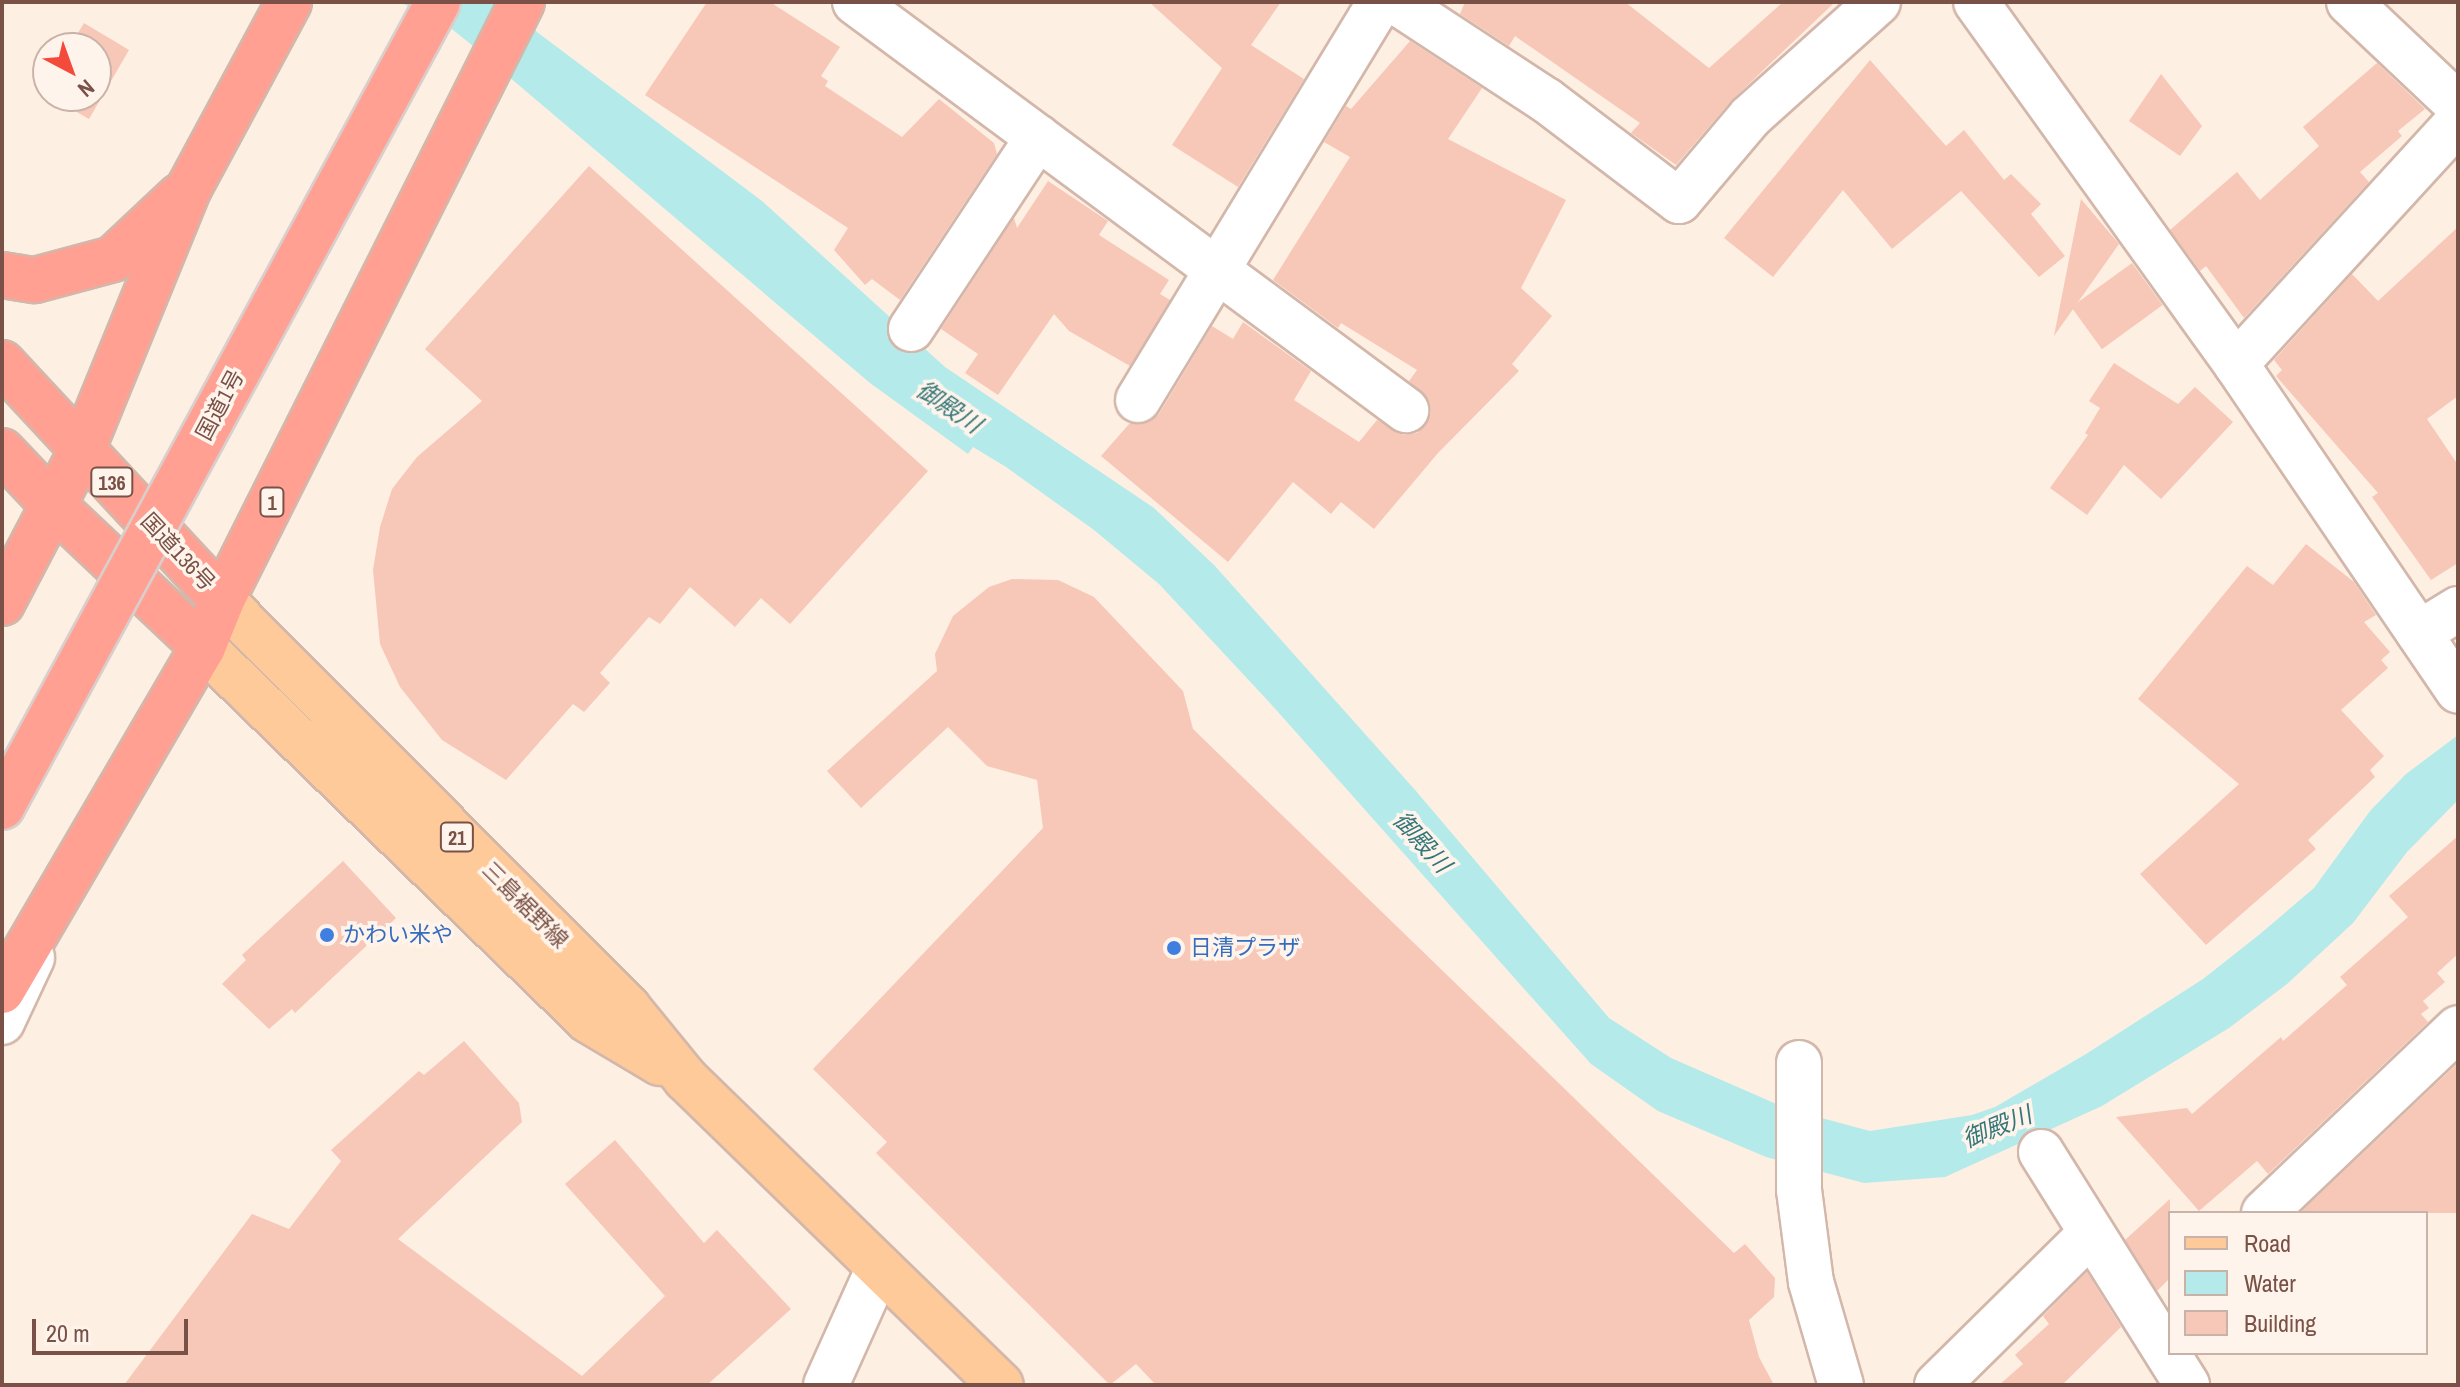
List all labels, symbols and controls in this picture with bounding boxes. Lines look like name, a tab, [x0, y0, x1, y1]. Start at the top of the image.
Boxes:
north arrow	[32, 32, 112, 112]
text: N	[72, 73, 101, 104]
street label: 国道1号	[190, 365, 250, 445]
water label: 御殿川	[911, 375, 987, 439]
road number: 136	[90, 466, 134, 498]
road number: 1	[258, 486, 286, 518]
street label: 国道136号	[136, 508, 220, 596]
water label: 御殿川	[1387, 806, 1457, 878]
road number: 21	[439, 821, 475, 853]
street label: 三島裾野線	[477, 857, 573, 953]
place label: かわい米や	[343, 922, 453, 948]
marker: かわい米や	[318, 926, 336, 944]
place label: 日清プラザ	[1190, 935, 1300, 961]
marker: 日清プラザ	[1165, 939, 1183, 957]
water label: 御殿川	[1958, 1100, 2036, 1154]
legend	[2168, 1211, 2428, 1355]
text: Road	[2244, 1227, 2291, 1259]
text: Water	[2244, 1267, 2296, 1299]
scale bar	[36, 1303, 192, 1353]
text: Building	[2244, 1307, 2316, 1339]
text: 20 m	[46, 1317, 90, 1349]

